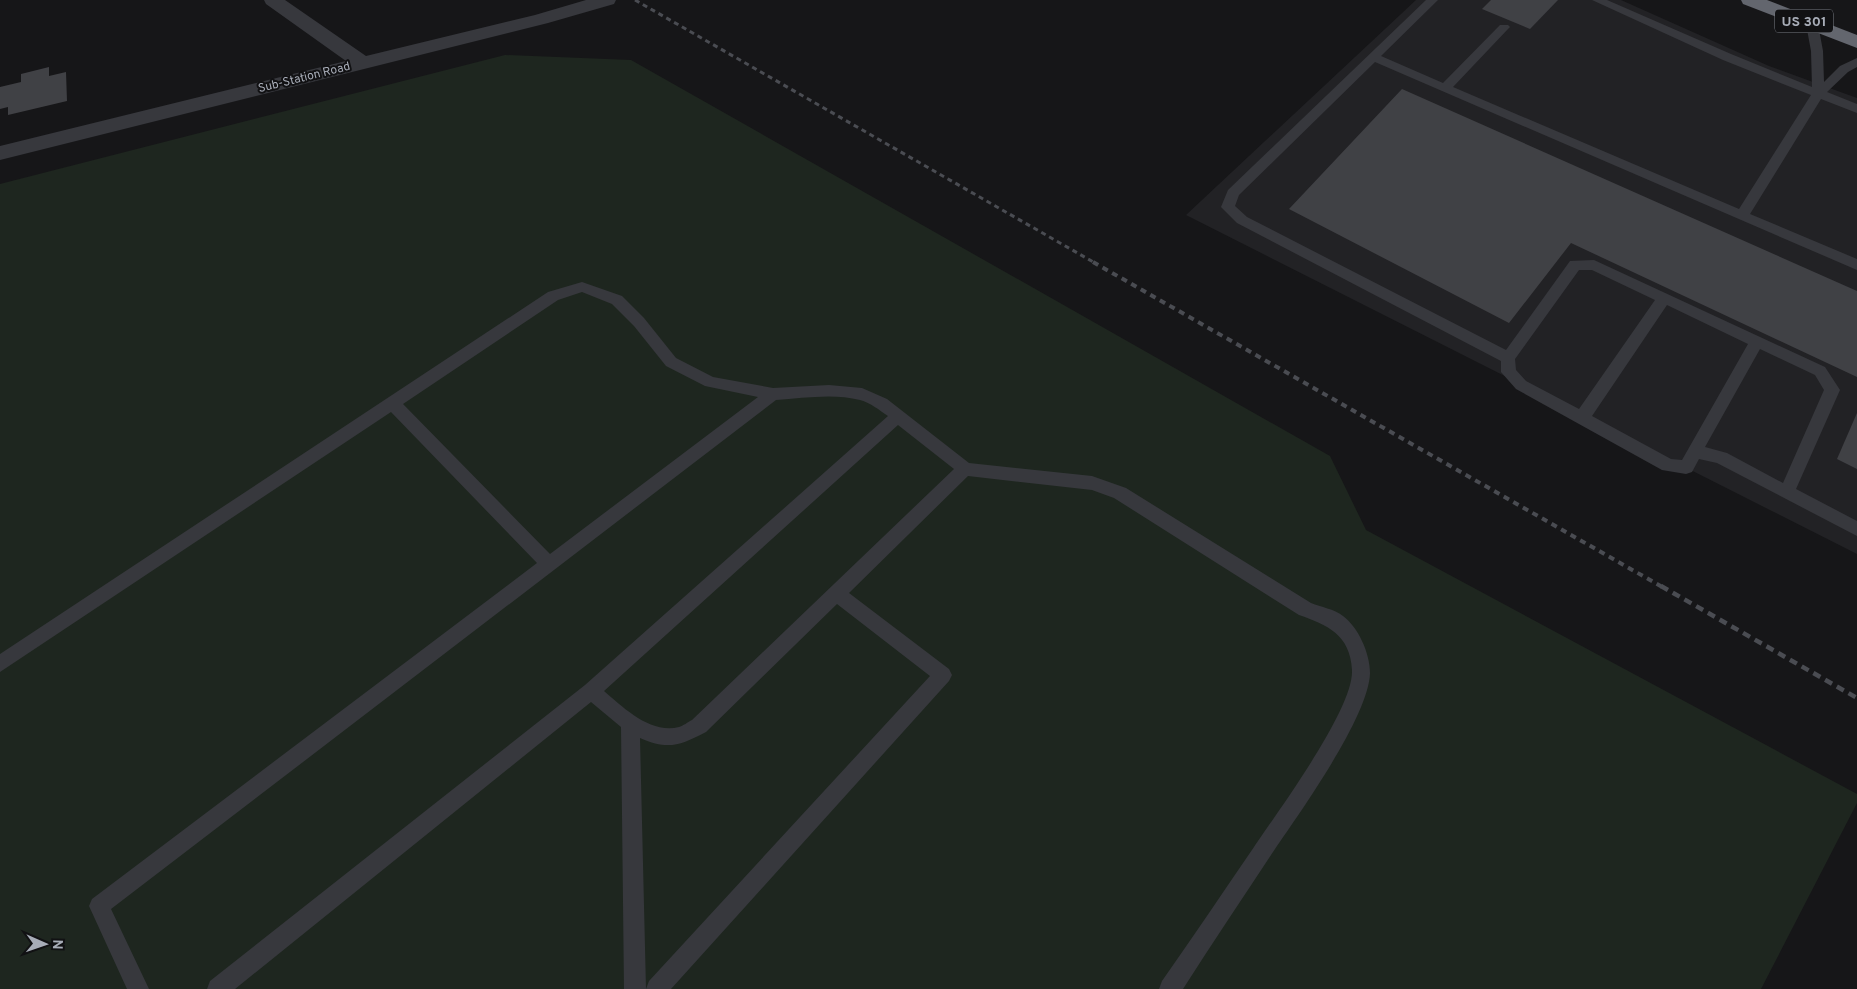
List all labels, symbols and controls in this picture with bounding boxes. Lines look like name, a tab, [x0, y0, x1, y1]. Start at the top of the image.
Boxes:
road number: US 301	[1775, 10, 1833, 32]
street label: Sub-Station Road	[257, 59, 352, 97]
north arrow	[20, 919, 70, 969]
text: N	[48, 939, 65, 950]

